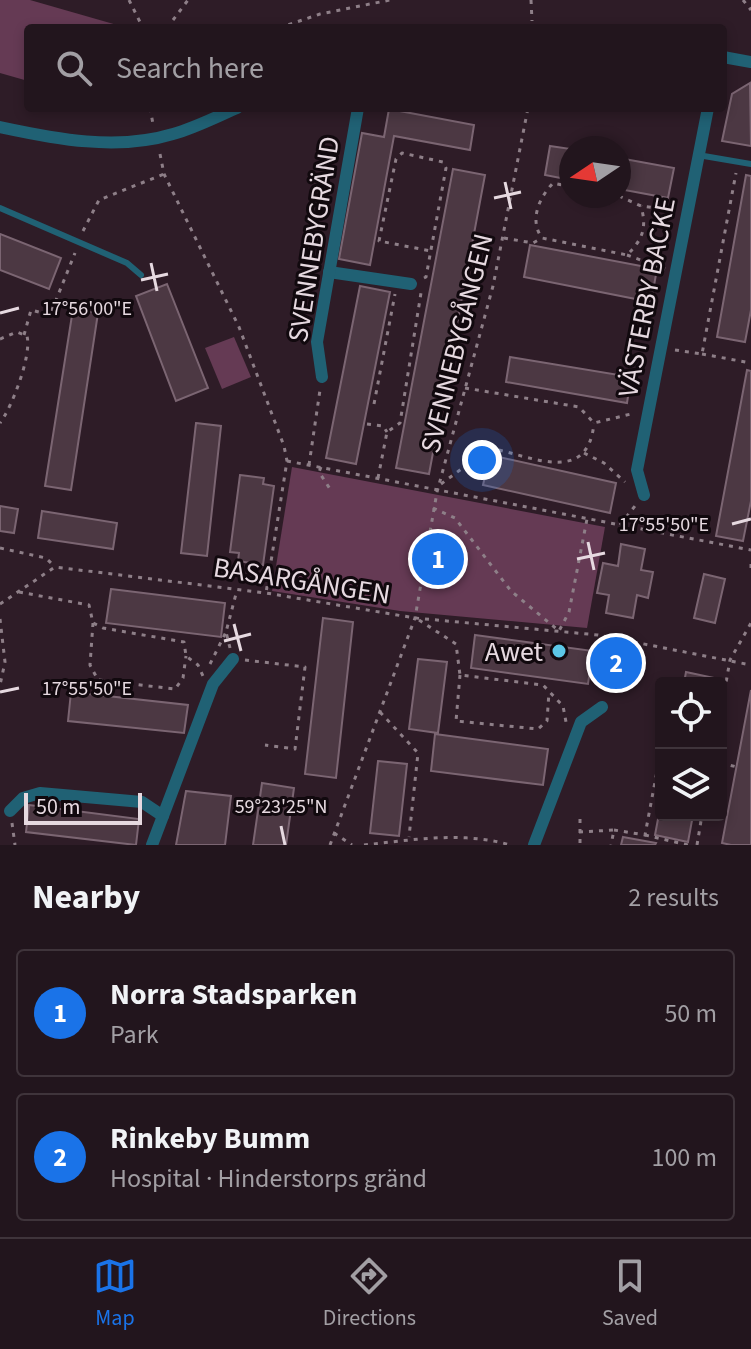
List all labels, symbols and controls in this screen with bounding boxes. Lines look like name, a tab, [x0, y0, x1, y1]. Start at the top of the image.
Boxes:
search box	[24, 24, 727, 112]
icon: search	[52, 46, 96, 90]
text: Search here	[116, 47, 264, 90]
street label: SVENNEBYGRÄND	[278, 133, 350, 345]
north arrow	[559, 136, 631, 208]
street label: VÄSTERBY BACKE	[608, 194, 686, 401]
street label: SVENNEBYGÅNGEN	[410, 229, 504, 457]
text: 17°56'00"E	[42, 295, 132, 323]
your location	[462, 440, 502, 480]
text: 17°55'50"E	[619, 511, 709, 539]
pin: 1	[412, 529, 464, 589]
street label: BASARGÅNGEN	[211, 547, 393, 615]
place label: Awet	[485, 632, 544, 672]
pin: 2	[590, 633, 642, 693]
marker: Awet	[550, 642, 568, 660]
text: 17°55'50"E	[42, 675, 132, 703]
map controls	[655, 677, 727, 821]
button: locate	[655, 677, 727, 749]
button: layers	[655, 749, 727, 821]
scale bar	[24, 789, 142, 825]
text: 50 m	[36, 791, 81, 823]
text: 59°23'25"N	[235, 793, 327, 821]
text: Nearby	[32, 873, 140, 922]
text: 2 results	[628, 879, 719, 916]
text: Norra Stadsparken	[110, 973, 357, 1016]
text: 1	[53, 995, 67, 1032]
text: 50 m	[664, 995, 717, 1032]
text: Park	[110, 1016, 159, 1053]
text: Rinkeby Bumm	[110, 1117, 310, 1160]
text: 2	[53, 1139, 67, 1176]
text: 100 m	[651, 1139, 717, 1176]
text: Hospital · Hinderstorps gränd	[110, 1160, 427, 1197]
tab: Map	[93, 1254, 137, 1334]
tab: Directions	[323, 1254, 416, 1334]
tab: Saved	[602, 1254, 658, 1334]

